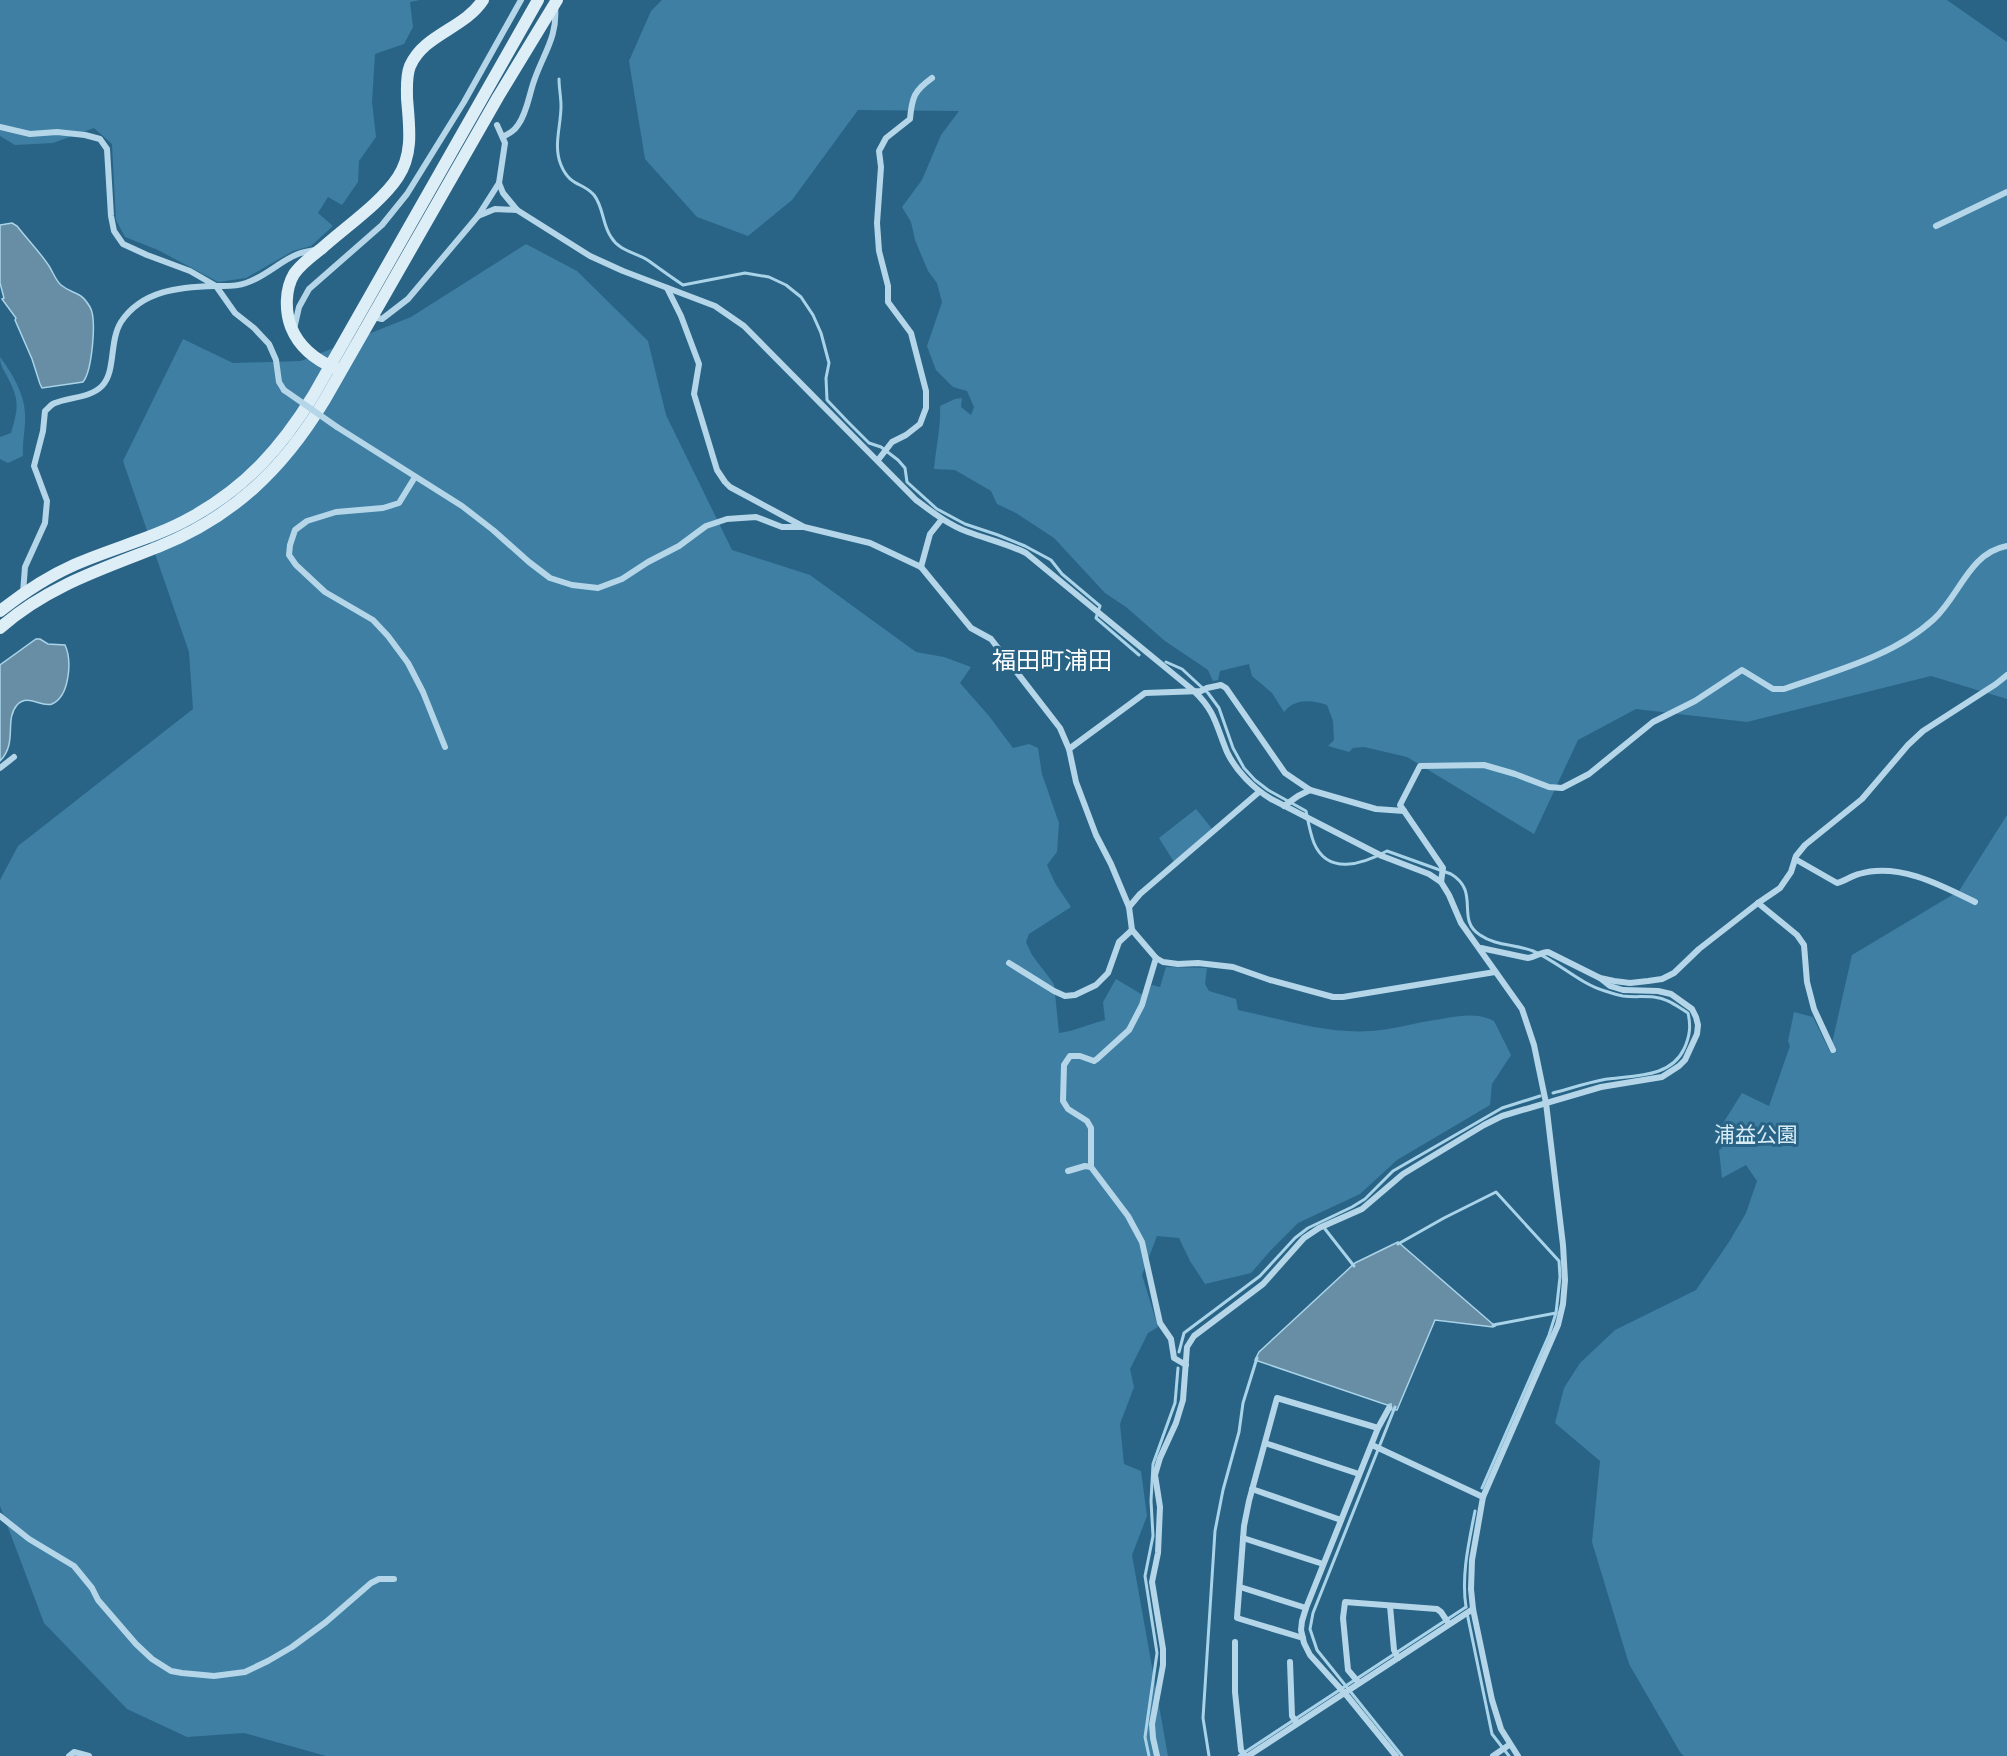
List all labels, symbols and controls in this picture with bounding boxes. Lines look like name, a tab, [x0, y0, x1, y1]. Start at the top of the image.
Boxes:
district label: 福田町浦田	[992, 642, 1112, 678]
park label: 浦益公園	[1714, 1118, 1798, 1150]

